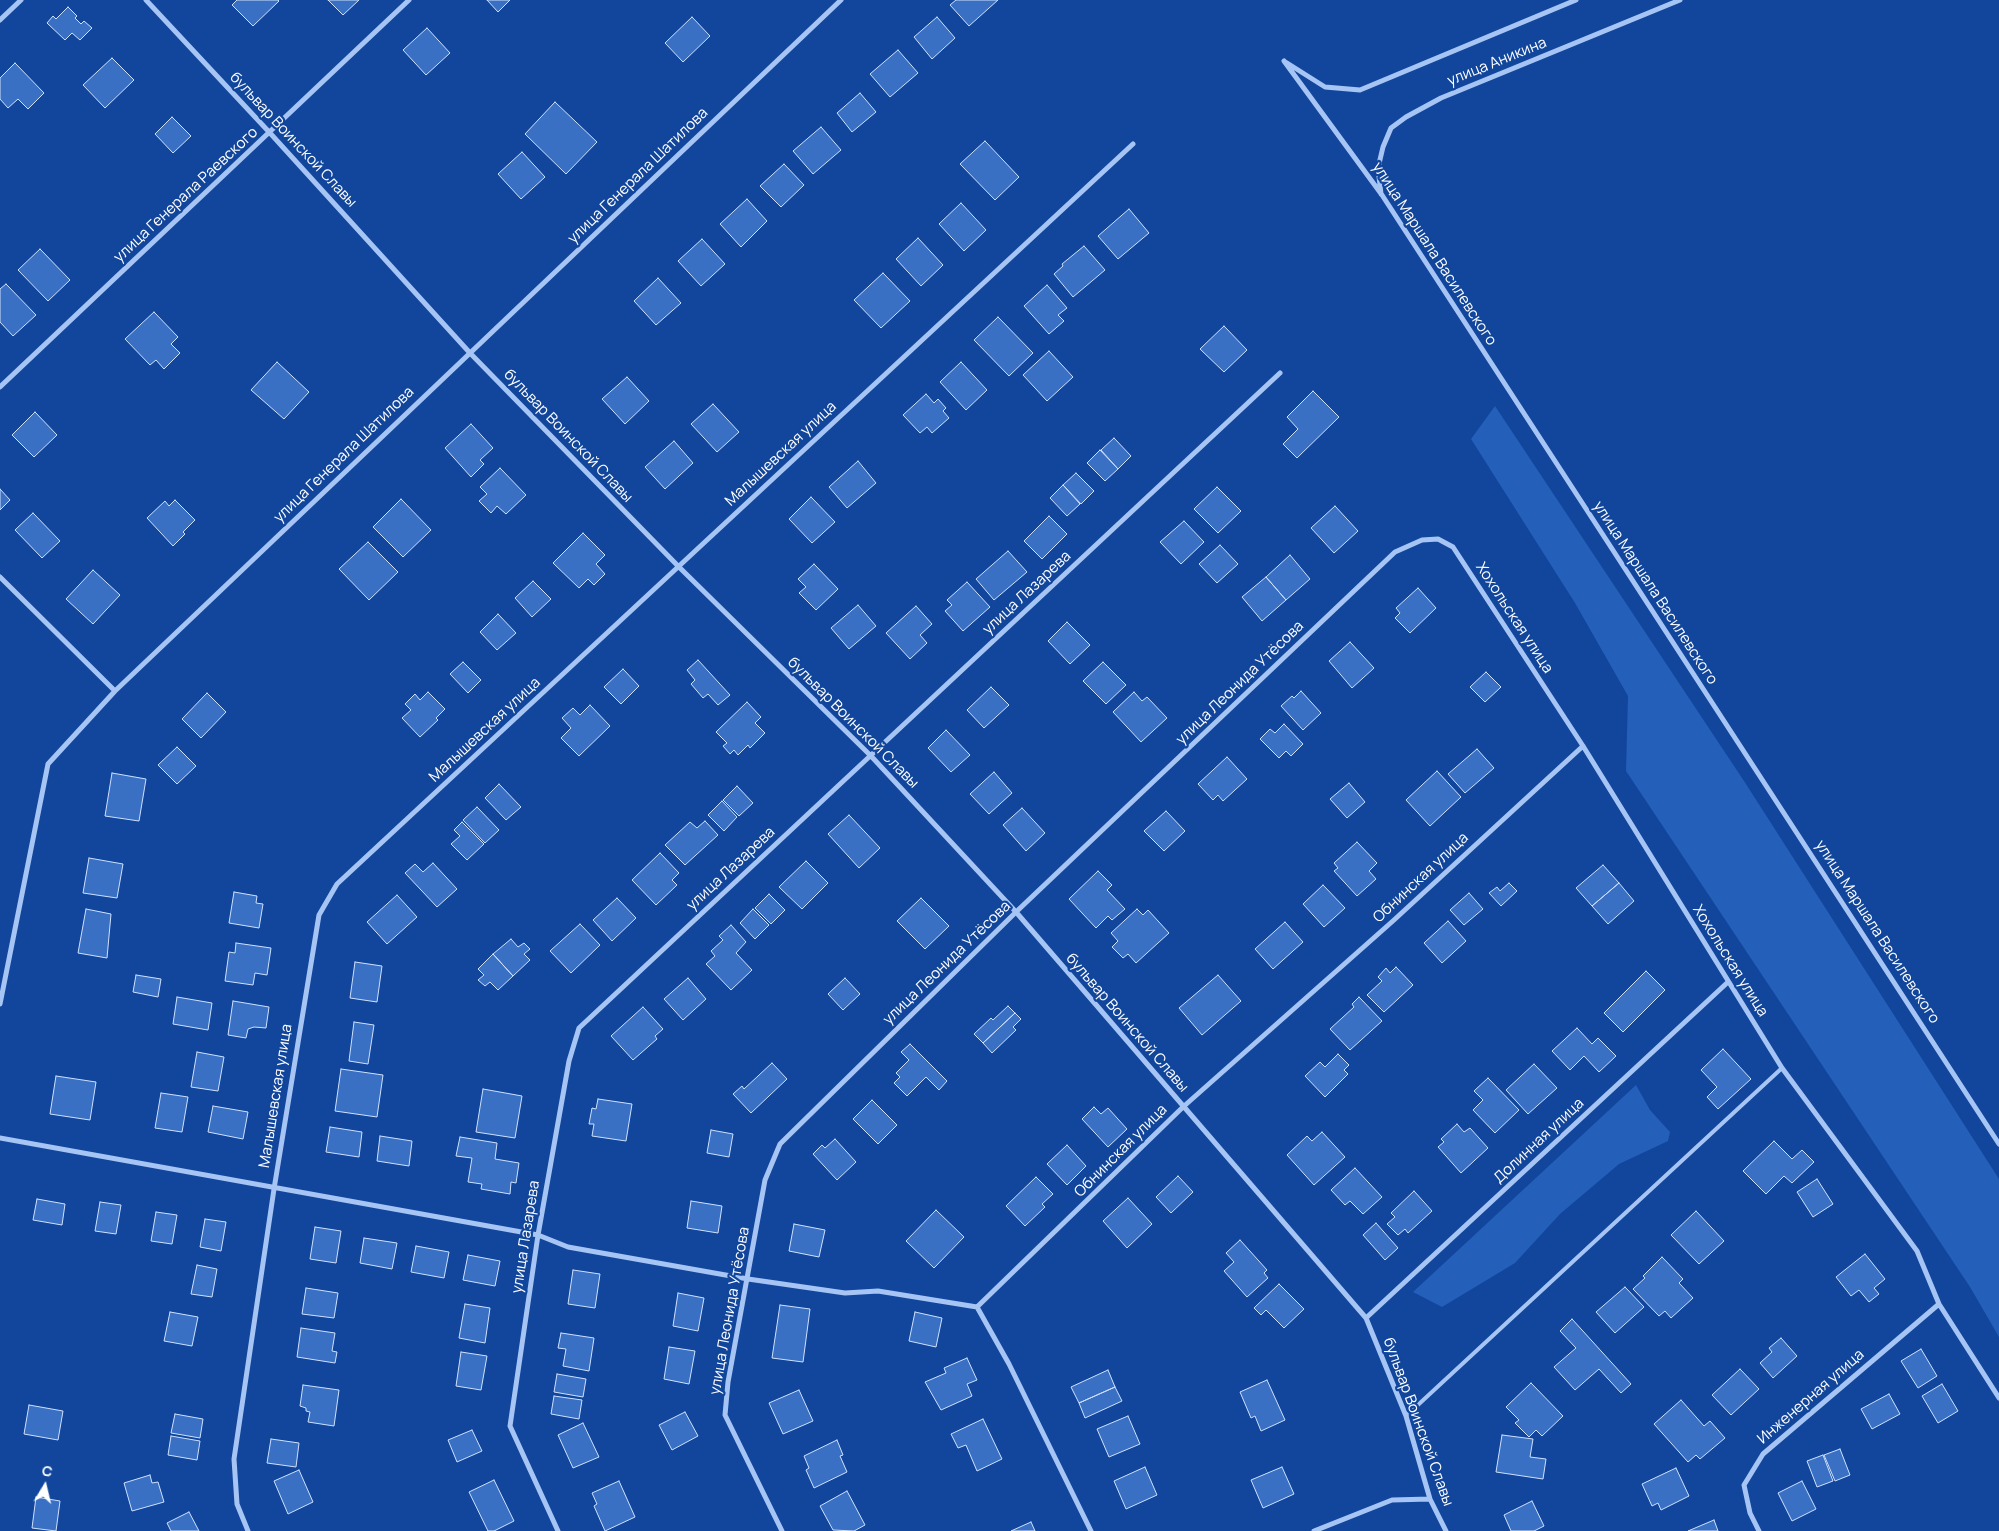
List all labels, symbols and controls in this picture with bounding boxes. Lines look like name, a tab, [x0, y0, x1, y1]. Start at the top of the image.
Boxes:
street label: улица Аникина	[1445, 34, 1549, 90]
street label: бульвар Воинской Славы	[226, 69, 360, 211]
street label: улица Генерала Шатилова	[564, 104, 712, 248]
street label: улица Генерала Раевского	[110, 124, 262, 266]
street label: улица Маршала Василевского	[1368, 159, 1500, 349]
street label: бульвар Воинской Славы	[500, 366, 636, 506]
street label: улица Генерала Шатилова	[270, 383, 418, 527]
street label: Малышевская улица	[722, 398, 840, 510]
street label: улица Маршала Василевского	[1589, 498, 1721, 688]
street label: улица Лазарева	[979, 547, 1075, 639]
street label: Хохольская улица	[1471, 559, 1557, 677]
street label: улица Леонида Утёсова	[1173, 617, 1307, 749]
street label: бульвар Воинской Славы	[784, 654, 922, 792]
street label: Малышевская улица	[426, 674, 544, 786]
street label: улица Лазарева	[683, 823, 779, 915]
street label: Обнинская улица	[1370, 829, 1472, 927]
street label: улица Маршала Василевского	[1811, 837, 1943, 1027]
street label: улица Леонида Утёсова	[880, 897, 1014, 1029]
street label: Хохольская улица	[1688, 902, 1772, 1020]
street label: бульвар Воинской Славы	[1062, 950, 1192, 1096]
street label: Малышевская улица	[256, 1023, 296, 1169]
street label: Долинная улица	[1490, 1095, 1588, 1187]
street label: Обнинская улица	[1071, 1101, 1171, 1201]
street label: улица Лазарева	[508, 1179, 544, 1295]
street label: улица Леонида Утёсова	[706, 1226, 754, 1396]
street label: бульвар Воинской Славы	[1379, 1335, 1457, 1509]
street label: Инженерная улица	[1754, 1346, 1868, 1448]
text: С	[41, 1460, 54, 1481]
north arrow	[20, 1461, 70, 1511]

